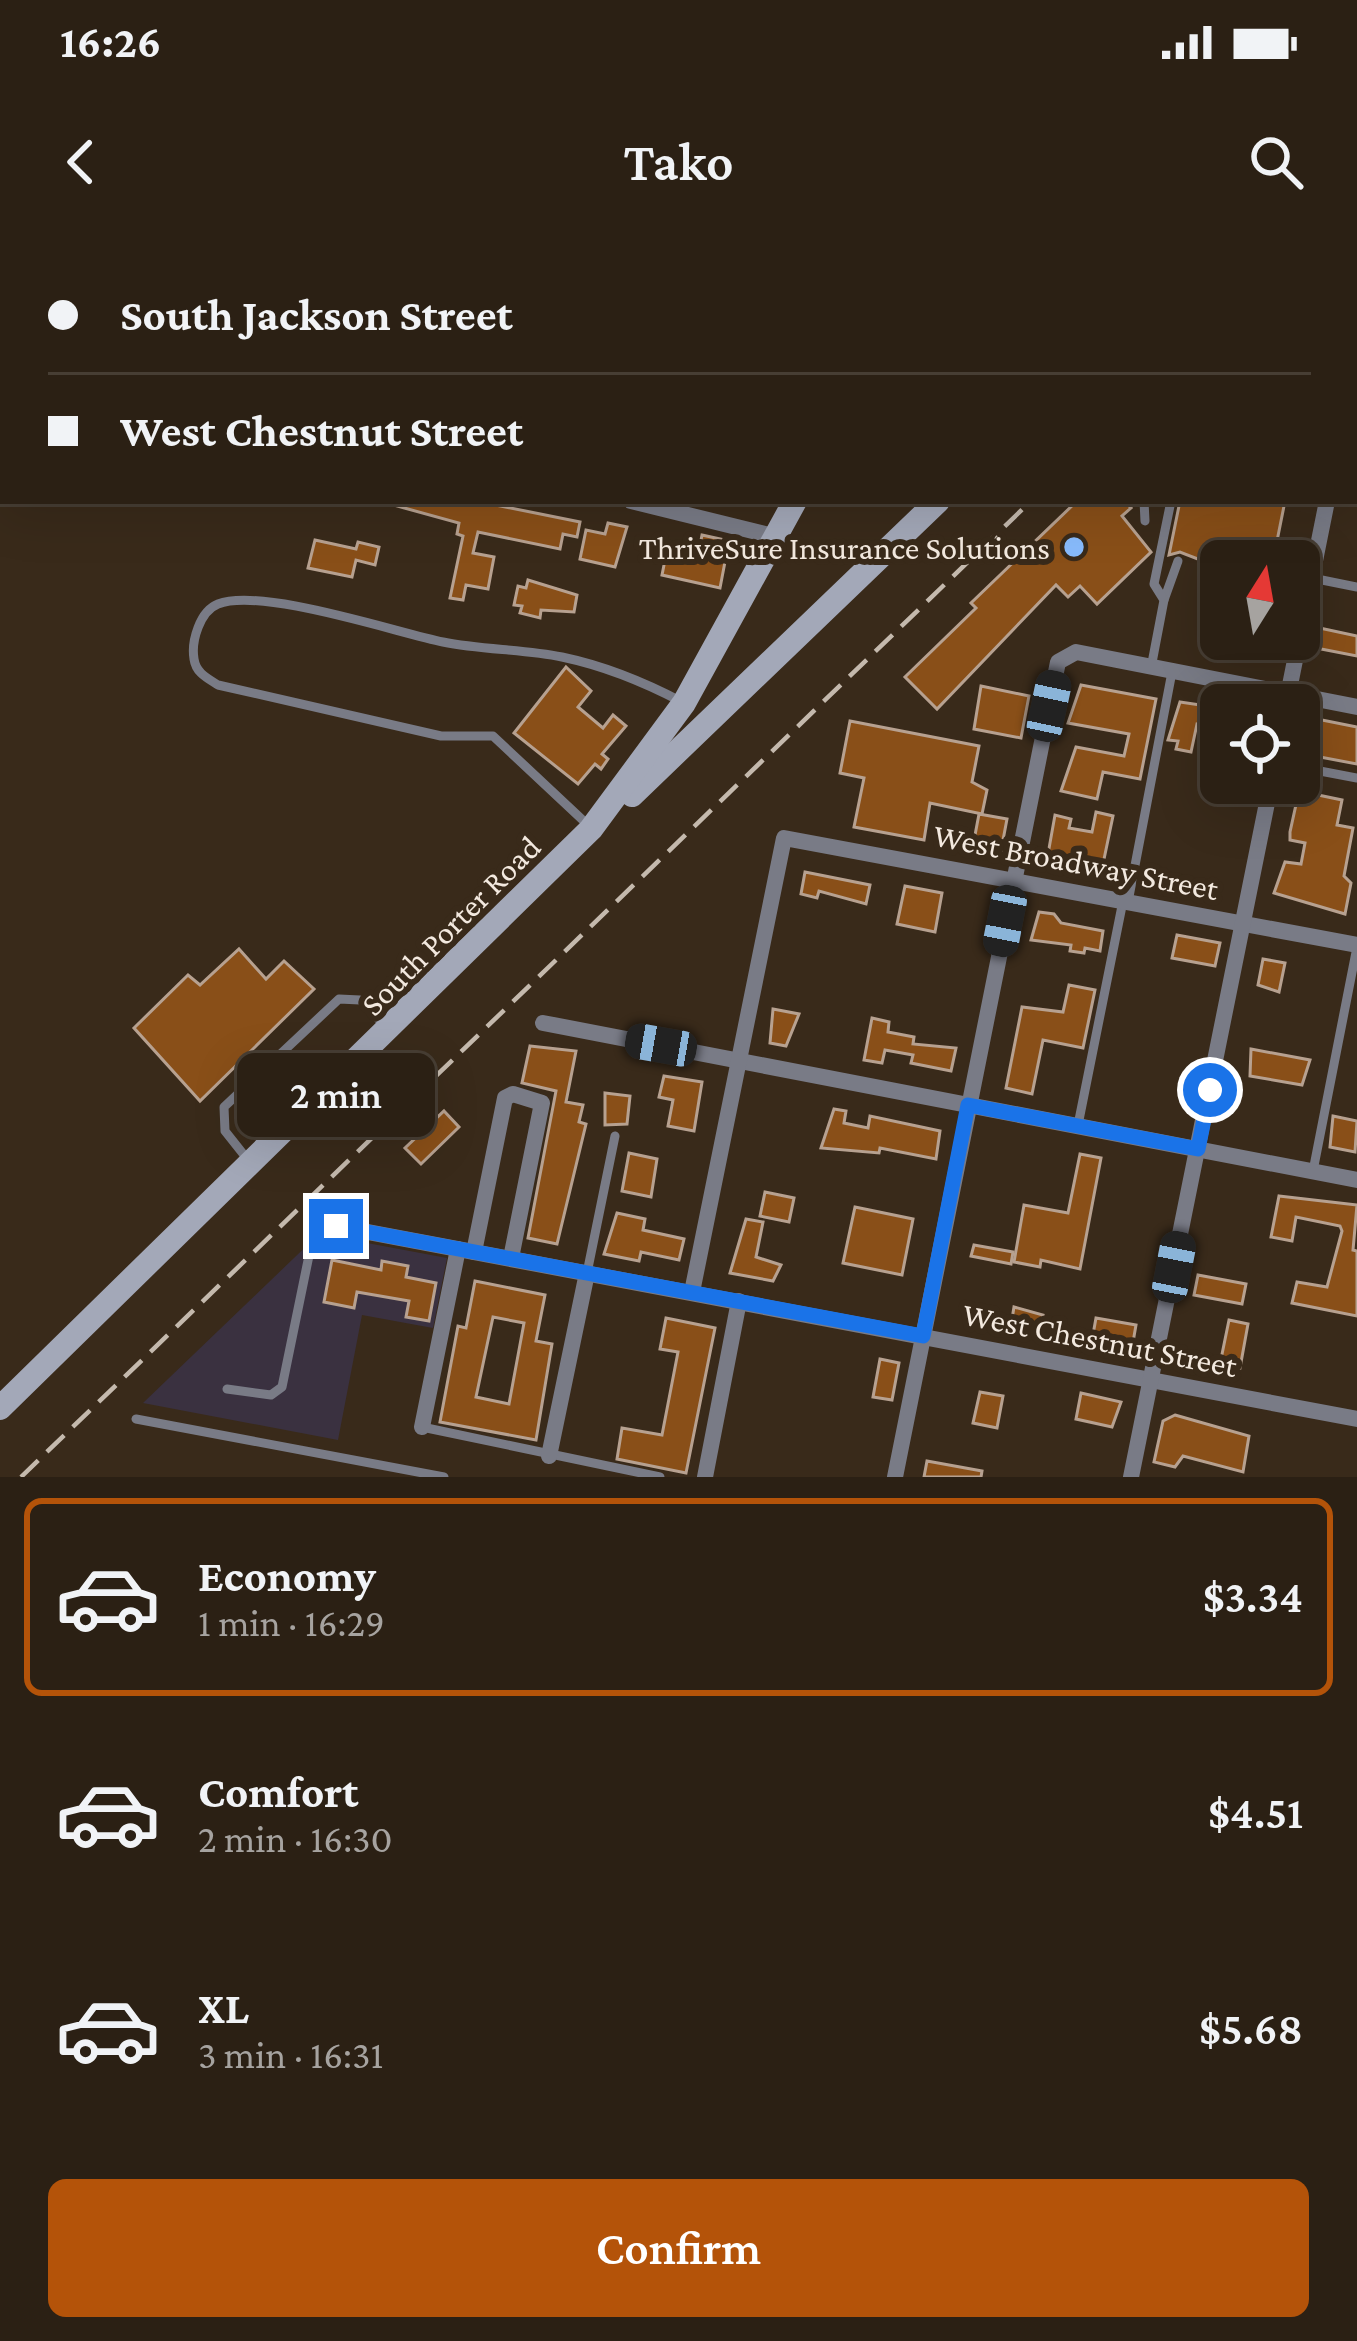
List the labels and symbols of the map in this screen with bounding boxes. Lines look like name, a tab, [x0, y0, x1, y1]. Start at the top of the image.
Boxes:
place label: ThriveSure Insurance Solutions	[639, 529, 1050, 566]
marker: ThriveSure Insurance Solutions	[1061, 534, 1087, 560]
north arrow	[1200, 540, 1320, 660]
car	[1024, 667, 1074, 745]
street label: West Broadway Street	[930, 816, 1223, 907]
street label: South Porter Road	[353, 828, 548, 1023]
car	[980, 882, 1030, 960]
car	[622, 1021, 700, 1069]
callout: 2 min	[237, 1052, 435, 1136]
route start	[1183, 1063, 1237, 1117]
route end	[309, 1199, 363, 1253]
car	[1149, 1228, 1199, 1306]
street label: West Chestnut Street	[960, 1295, 1241, 1384]

